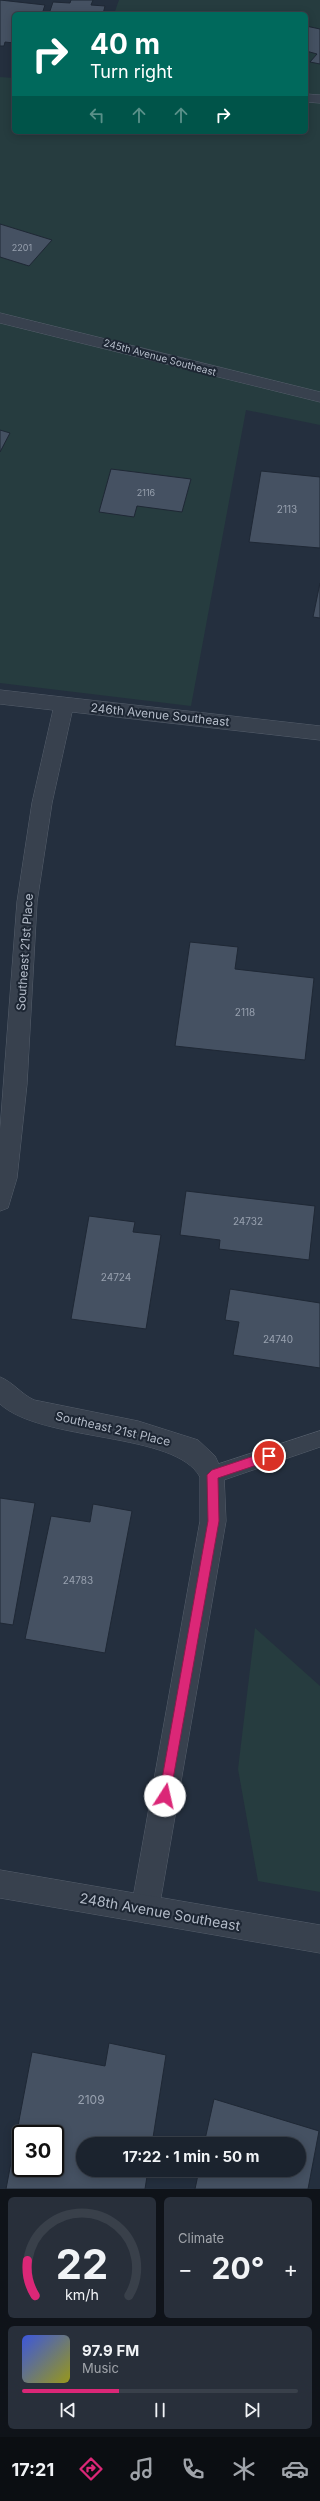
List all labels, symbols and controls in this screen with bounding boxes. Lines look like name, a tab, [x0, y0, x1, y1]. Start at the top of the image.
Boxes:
text: 40 m	[90, 27, 160, 61]
icon: right	[24, 28, 76, 80]
text: Turn right	[90, 61, 173, 82]
icon: left	[86, 104, 108, 126]
icon: ahead	[128, 104, 150, 126]
icon: ahead	[170, 104, 192, 126]
icon: right	[212, 104, 234, 126]
house number: 2201	[12, 242, 32, 253]
street label: 245th Avenue Southeast	[102, 336, 218, 378]
house number: 2116	[137, 487, 156, 498]
house number: 2113	[277, 503, 297, 515]
street label: 246th Avenue Southeast	[90, 700, 230, 729]
street label: Southeast 21st Place	[13, 893, 36, 1011]
house number: 2118	[235, 1006, 255, 1018]
house number: 24732	[233, 1215, 263, 1227]
house number: 24724	[101, 1271, 131, 1283]
house number: 24740	[263, 1333, 293, 1345]
street label: Southeast 21st Place	[54, 1408, 172, 1449]
pin	[252, 1439, 286, 1473]
icon: arrive	[258, 1445, 280, 1467]
house number: 24783	[63, 1574, 93, 1586]
position arrow	[144, 1775, 186, 1817]
street label: 248th Avenue Southeast	[79, 1889, 242, 1934]
house number: 2109	[77, 2092, 105, 2107]
speed limit sign: 30	[12, 2125, 64, 2177]
text: 17:22 · 1 min · 50 m	[123, 2147, 259, 2166]
text: Climate	[178, 2230, 224, 2246]
text: 22	[56, 2238, 108, 2288]
text: 20°	[212, 2250, 264, 2286]
text: −	[178, 2256, 193, 2282]
text: +	[283, 2256, 298, 2282]
text: km/h	[65, 2285, 99, 2302]
text: 97.9 FM	[82, 2341, 139, 2360]
text: Music	[82, 2360, 119, 2376]
icon: previous	[57, 2399, 79, 2421]
icon: pause	[149, 2399, 171, 2421]
icon: next	[241, 2399, 263, 2421]
icon: directions	[77, 2455, 105, 2483]
icon: music	[128, 2455, 156, 2483]
icon: phone	[179, 2455, 207, 2483]
icon: climate	[230, 2455, 258, 2483]
icon: car	[281, 2455, 309, 2483]
text: 17:21	[11, 2459, 54, 2480]

